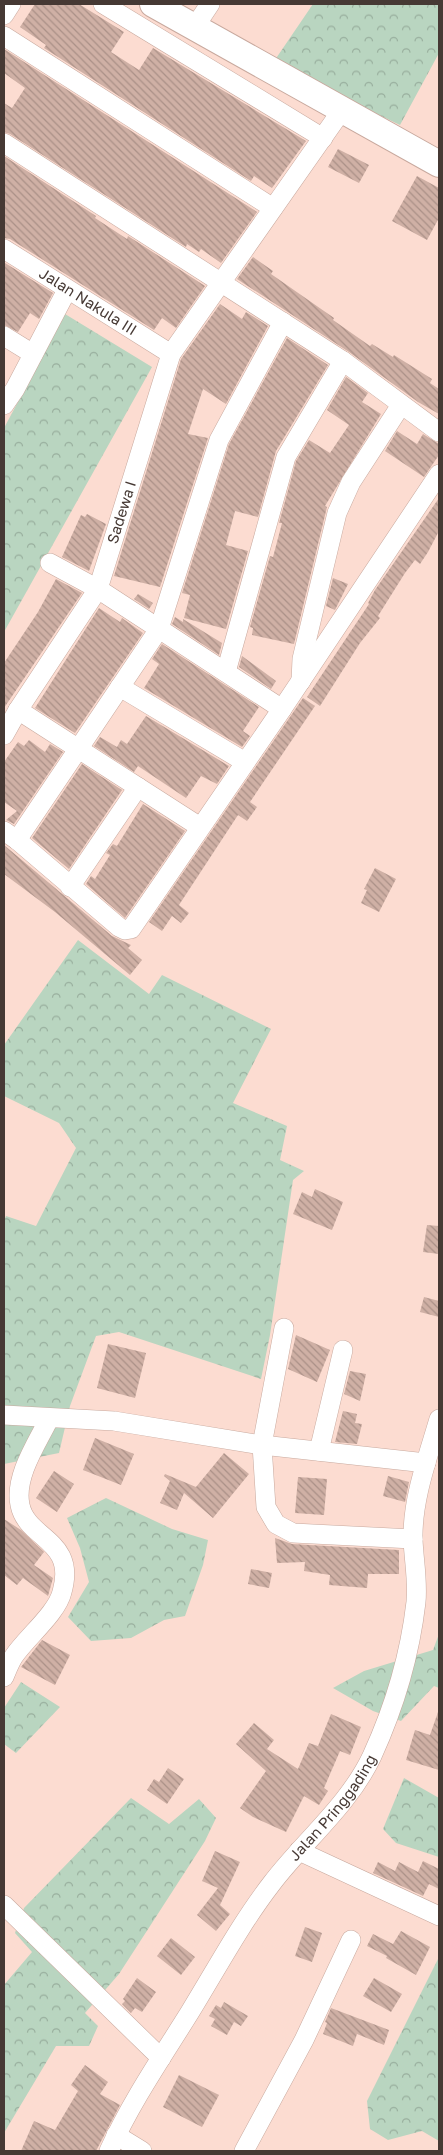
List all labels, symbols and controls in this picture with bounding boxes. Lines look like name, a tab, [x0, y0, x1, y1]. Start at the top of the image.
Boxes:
street label: Jalan Nakula III	[36, 263, 140, 338]
street label: Sadewa I	[103, 478, 139, 546]
street label: Jalan Pringgading	[285, 1751, 379, 1864]

